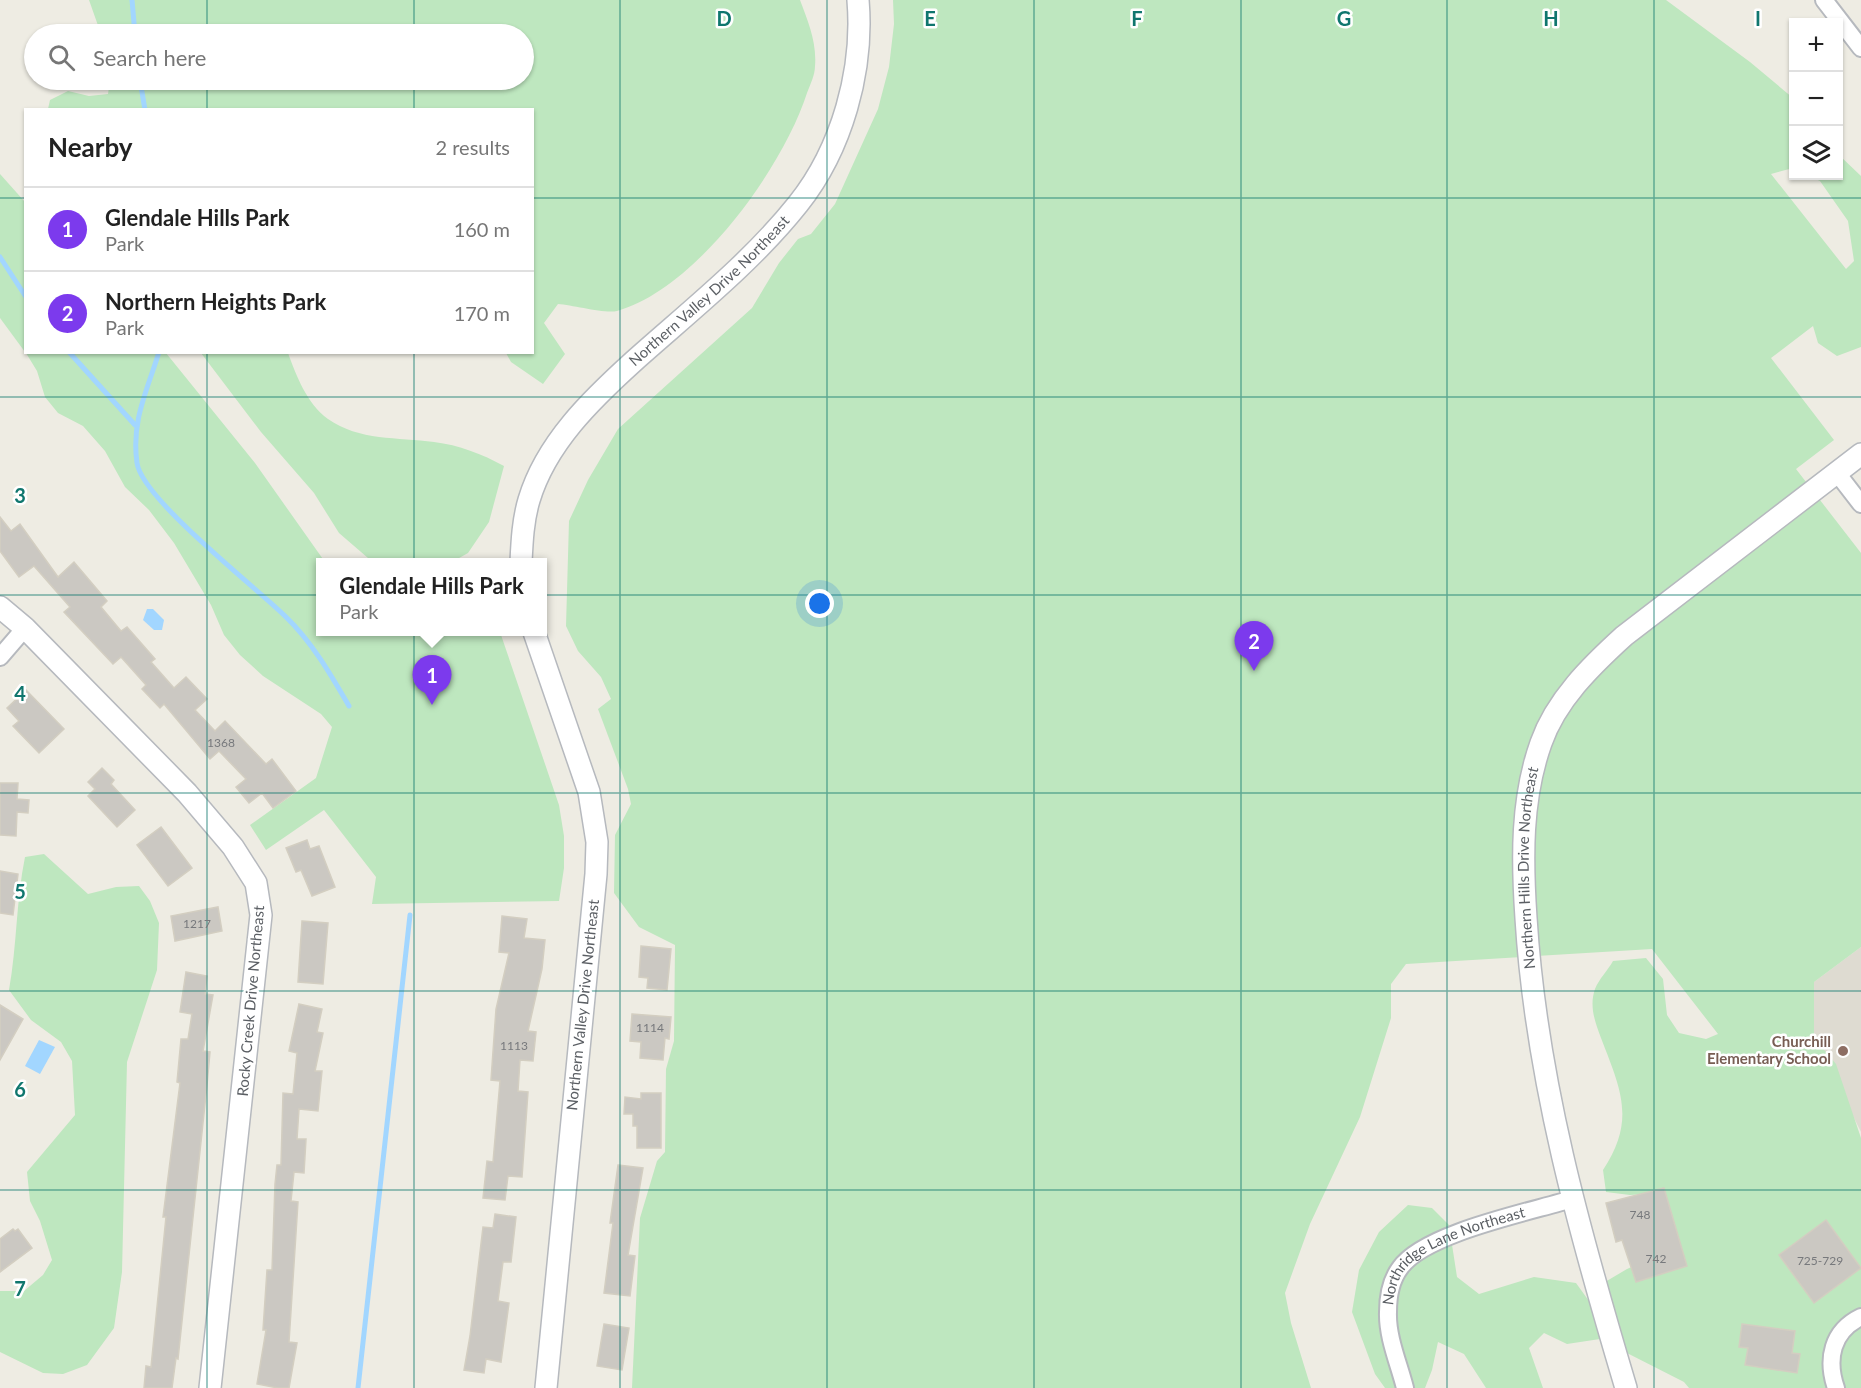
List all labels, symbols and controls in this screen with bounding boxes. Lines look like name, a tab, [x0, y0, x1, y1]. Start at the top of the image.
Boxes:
text: D	[716, 6, 732, 30]
text: E	[924, 6, 936, 30]
text: F	[1131, 6, 1143, 30]
text: G	[1337, 6, 1351, 30]
text: H	[1543, 6, 1559, 30]
text: I	[1755, 6, 1761, 30]
map controls	[1789, 18, 1843, 180]
button: +	[1789, 18, 1843, 72]
search box	[24, 24, 534, 90]
icon: search	[45, 41, 78, 74]
text: Search here	[93, 44, 206, 71]
button: −	[1789, 72, 1843, 126]
button: layers	[1789, 126, 1843, 180]
text: Nearby	[48, 131, 133, 163]
text: 2 results	[435, 135, 510, 159]
text: Glendale Hills Park	[105, 204, 290, 231]
street label: Northern Valley Drive Northeast	[625, 211, 793, 369]
text: 1	[62, 217, 73, 241]
text: 160 m	[454, 217, 510, 241]
text: Park	[105, 231, 144, 255]
text: Northern Heights Park	[105, 288, 326, 315]
text: 2	[62, 301, 73, 325]
text: 170 m	[454, 301, 510, 325]
text: Park	[105, 315, 144, 339]
text: 3	[14, 483, 26, 507]
popup	[316, 558, 547, 636]
text: Glendale Hills Park	[339, 572, 524, 599]
your location	[805, 589, 834, 618]
text: Park	[339, 599, 378, 623]
pin: 2	[1234, 622, 1274, 671]
pin: 1	[412, 656, 452, 705]
text: 4	[14, 681, 26, 705]
house number: 1368	[207, 735, 235, 750]
street label: Northern Hills Drive Northeast	[1514, 764, 1542, 970]
text: 5	[14, 879, 26, 903]
street label: Northern Valley Drive Northeast	[562, 898, 602, 1111]
street label: Rocky Creek Drive Northeast	[233, 904, 267, 1097]
house number: 1217	[183, 916, 211, 931]
house number: 1114	[636, 1020, 664, 1035]
place label: Churchill Elementary School	[1707, 1032, 1831, 1067]
house number: 1113	[500, 1038, 528, 1053]
marker: Churchill Elementary School	[1836, 1044, 1850, 1058]
text: 6	[14, 1077, 26, 1101]
street label: Northridge Lane Northeast	[1378, 1202, 1527, 1306]
house number: 748	[1630, 1207, 1650, 1222]
house number: 742	[1646, 1251, 1666, 1266]
house number: 725-729	[1797, 1253, 1843, 1268]
text: 7	[14, 1276, 26, 1300]

